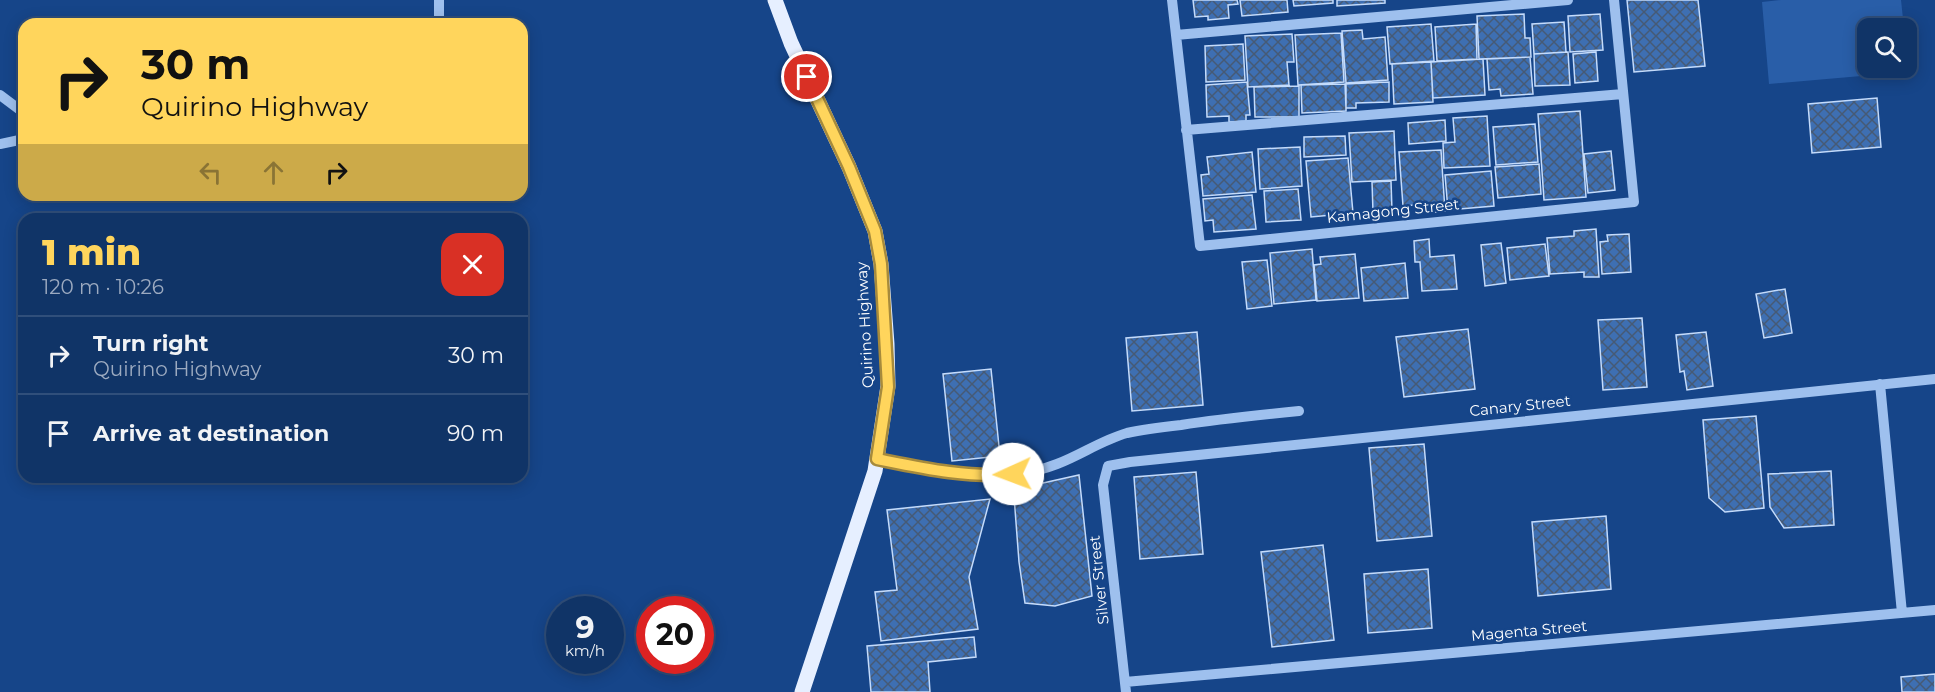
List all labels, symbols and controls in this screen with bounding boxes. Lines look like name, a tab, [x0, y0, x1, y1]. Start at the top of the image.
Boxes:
map controls	[1857, 18, 1917, 78]
button: search	[1857, 18, 1917, 78]
text: 30 m	[141, 38, 250, 90]
icon: right	[42, 42, 120, 120]
pin	[781, 51, 832, 102]
icon: arrive	[790, 60, 823, 93]
text: Quirino Highway	[141, 90, 368, 123]
icon: left	[194, 156, 227, 189]
icon: ahead	[257, 156, 290, 189]
icon: right	[320, 156, 353, 189]
street label: Kamagong Street	[1326, 194, 1460, 227]
text: 1 min	[42, 230, 141, 274]
button: close	[441, 233, 504, 296]
street label: Quirino Highway	[852, 261, 877, 389]
text: 120 m · 10:26	[42, 275, 164, 299]
text: Turn right	[93, 330, 208, 357]
icon: right	[42, 339, 75, 372]
text: 30 m	[448, 342, 504, 369]
text: Quirino Highway	[93, 357, 261, 381]
street label: Canary Street	[1468, 391, 1572, 420]
icon: arrive	[42, 417, 75, 450]
text: Arrive at destination	[93, 420, 329, 447]
text: 90 m	[447, 420, 504, 447]
position arrow	[981, 442, 1045, 506]
street label: Silver Street	[1084, 535, 1113, 626]
speed limit sign: 20	[636, 596, 714, 674]
text: 9	[575, 609, 595, 646]
street label: Magenta Street	[1470, 616, 1588, 645]
text: km/h	[565, 641, 605, 660]

